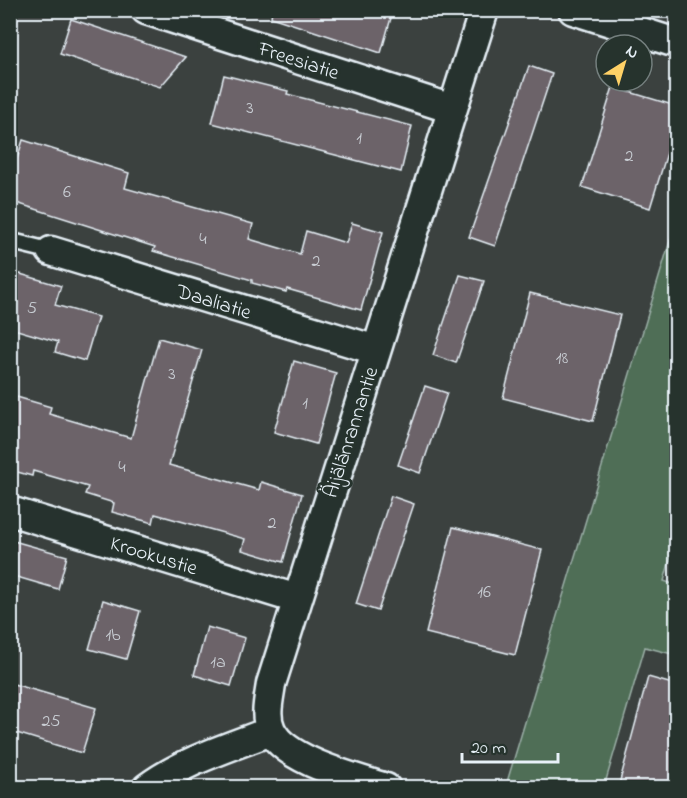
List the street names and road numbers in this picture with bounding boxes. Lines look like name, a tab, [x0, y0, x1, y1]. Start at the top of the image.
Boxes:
street label: Freesiatie	[253, 34, 343, 89]
street label: Daaliatie	[171, 277, 255, 329]
street label: Äijälänrannantie	[317, 362, 387, 502]
street label: Krookustie	[106, 529, 201, 585]

